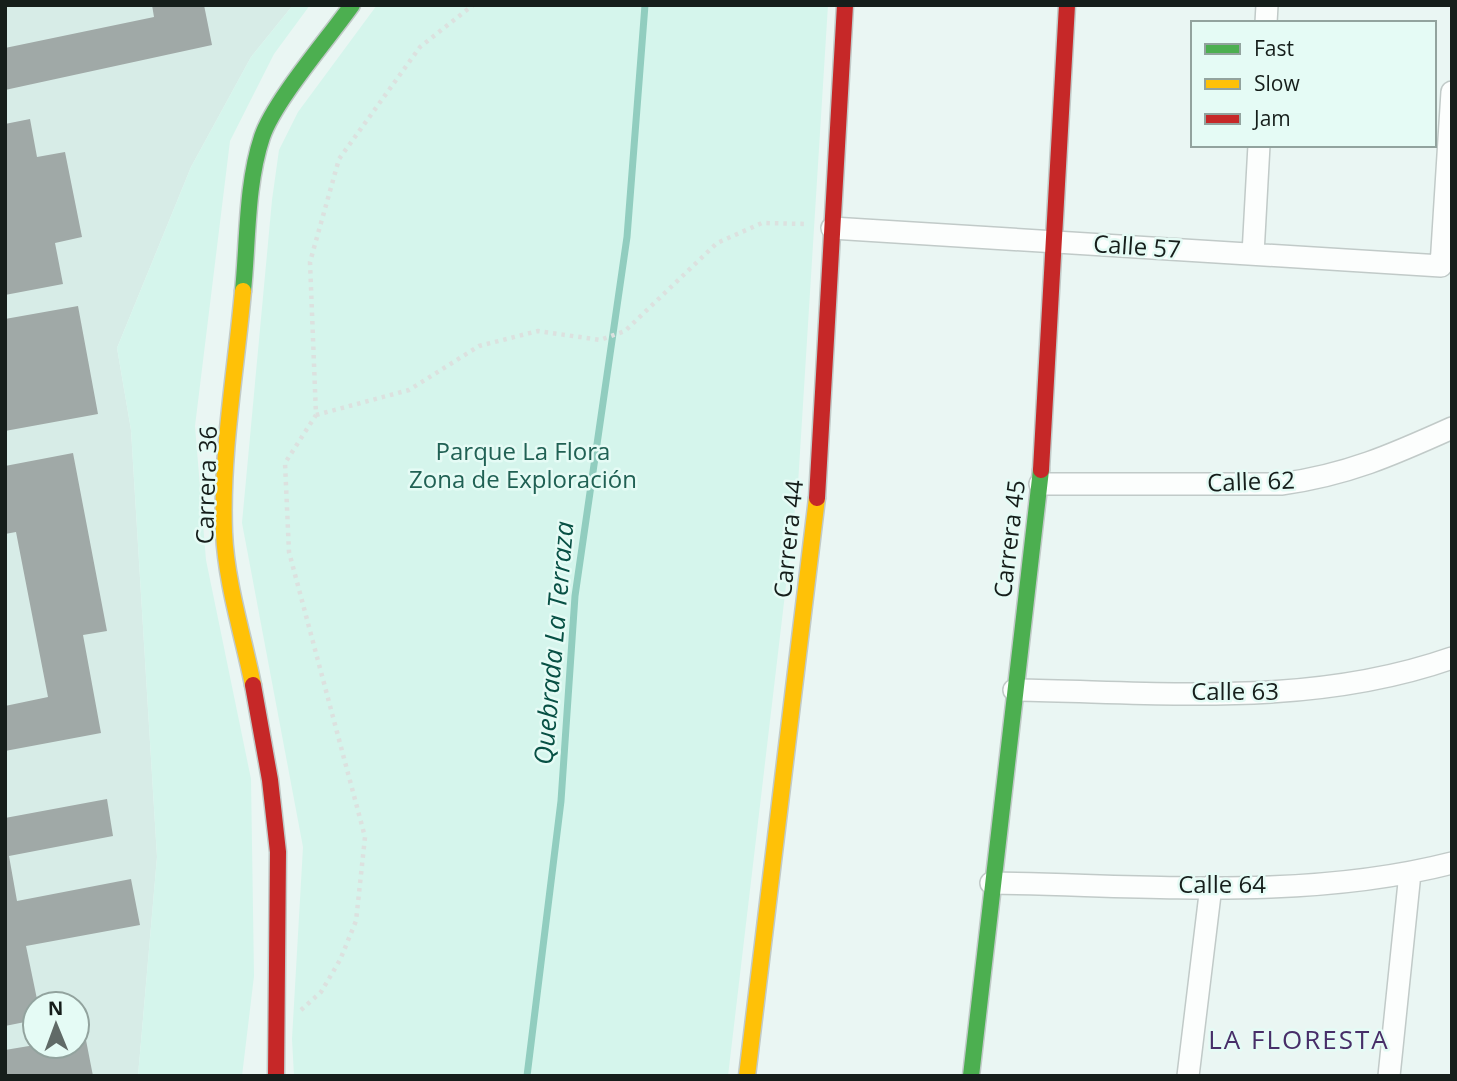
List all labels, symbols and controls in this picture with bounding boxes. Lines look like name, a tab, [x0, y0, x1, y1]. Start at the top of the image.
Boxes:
legend	[1191, 21, 1436, 147]
text: Fast	[1254, 34, 1294, 62]
text: Slow	[1254, 69, 1300, 97]
text: Jam	[1252, 104, 1291, 132]
street label: Calle 57	[1092, 226, 1182, 265]
street label: Carrera 36	[187, 425, 224, 545]
park label: Parque La Flora Zona de Exploración	[409, 434, 637, 495]
street label: Calle 62	[1207, 462, 1295, 499]
street label: Carrera 44	[765, 478, 810, 599]
street label: Carrera 45	[985, 478, 1032, 600]
water label: Quebrada La Terraza	[524, 519, 582, 766]
street label: Calle 63	[1191, 674, 1279, 707]
street label: Calle 64	[1178, 867, 1266, 900]
north arrow	[21, 990, 91, 1060]
text: N	[48, 995, 64, 1021]
district label: LA FLORESTA	[1208, 1021, 1390, 1057]

